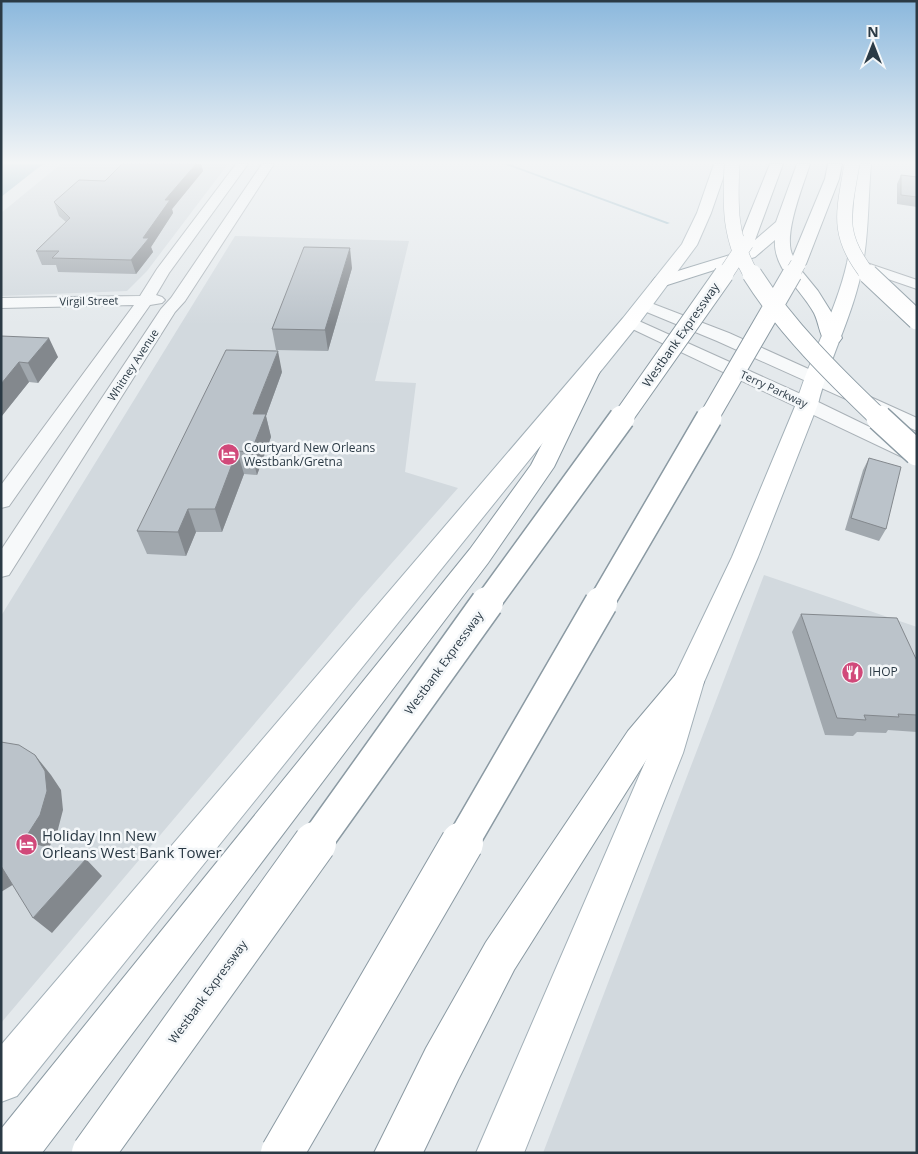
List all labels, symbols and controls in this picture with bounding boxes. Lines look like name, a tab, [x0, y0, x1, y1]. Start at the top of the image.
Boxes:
north arrow	[848, 20, 898, 70]
text: N	[867, 22, 879, 41]
street label: Westbank Expressway	[638, 278, 724, 390]
street label: Virgil Street	[59, 292, 119, 309]
street label: Whitney Avenue	[104, 326, 162, 404]
street label: Terry Parkway	[738, 366, 811, 411]
place label: Courtyard New Orleans Westbank/Gretna	[244, 439, 376, 470]
hotel icon: Courtyard New Orleans Westbank/Gretna	[216, 443, 240, 467]
street label: Westbank Expressway	[400, 607, 487, 718]
restaurant icon: IHOP	[841, 660, 865, 684]
place label: IHOP	[869, 663, 898, 680]
place label: Holiday Inn New Orleans West Bank Tower	[42, 825, 222, 862]
hotel icon: Holiday Inn New Orleans West Bank Tower	[14, 833, 38, 857]
street label: Westbank Expressway	[164, 936, 251, 1047]

